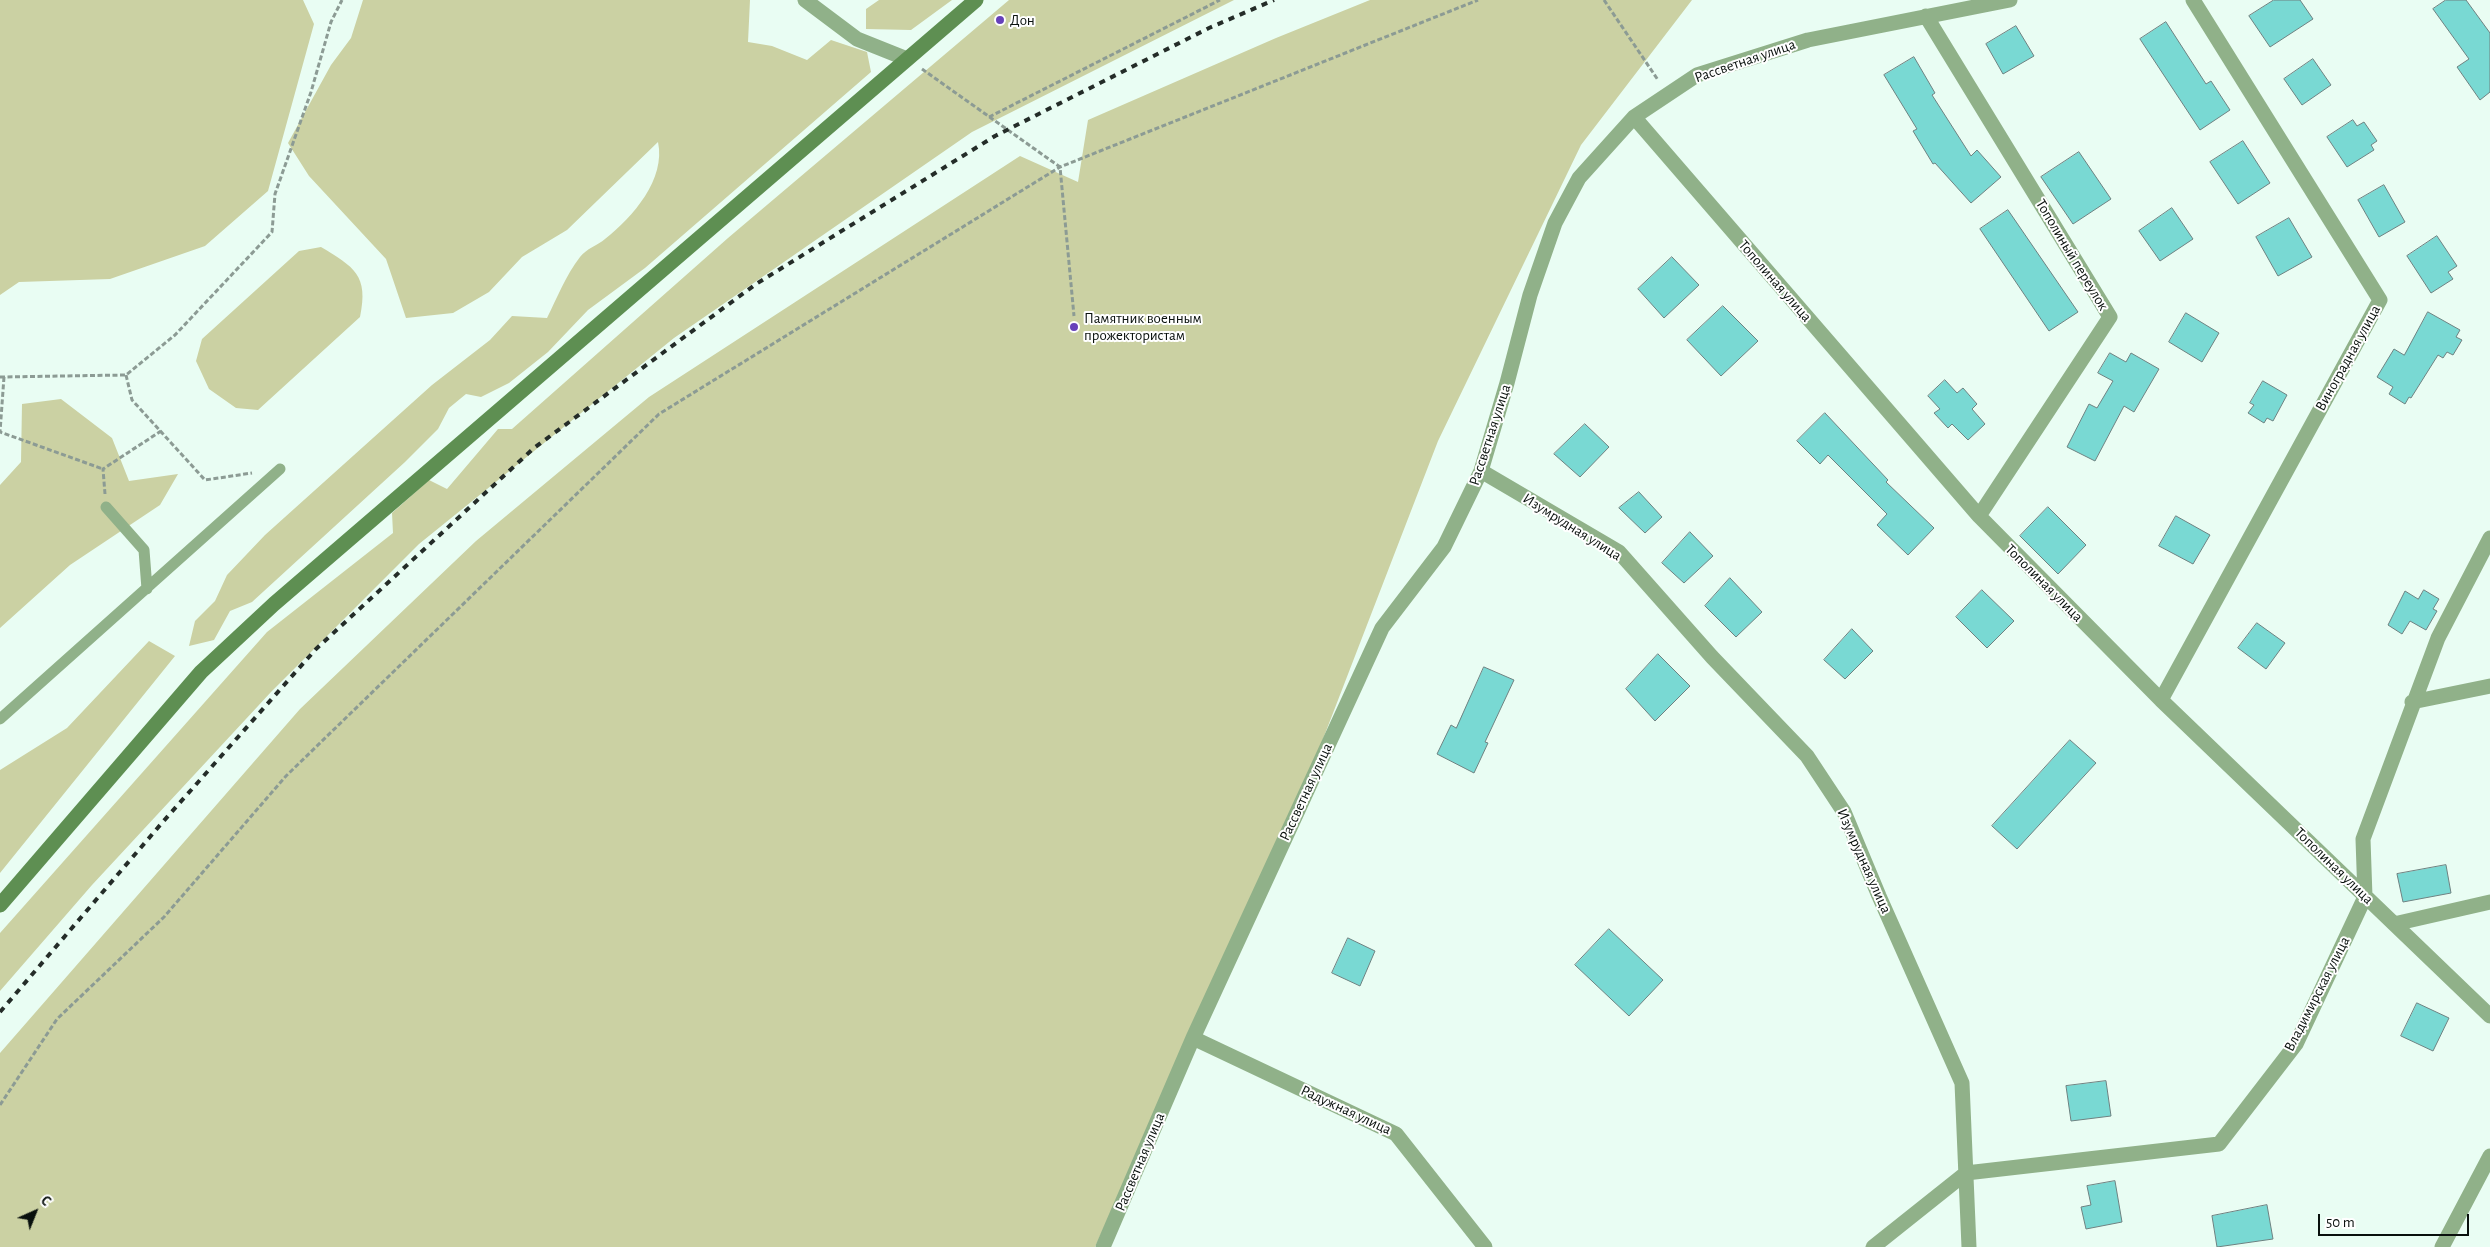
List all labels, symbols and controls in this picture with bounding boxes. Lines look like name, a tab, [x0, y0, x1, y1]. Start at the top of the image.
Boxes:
place label: Дон	[1010, 11, 1035, 29]
marker: Дон	[994, 14, 1006, 26]
street label: Рассветная улица	[1692, 35, 1798, 87]
street label: Тополиный переулок	[2032, 196, 2112, 314]
street label: Тополиная улица	[1735, 236, 1815, 326]
street label: Виноградная улица	[2311, 302, 2385, 414]
place label: Памятник военным прожектористам	[1084, 309, 1202, 344]
marker: Памятник военным прожектористам	[1068, 321, 1080, 333]
street label: Рассветная улица	[1465, 382, 1515, 488]
street label: Изумрудная улица	[1519, 489, 1625, 565]
street label: Тополиная улица	[2001, 540, 2087, 626]
street label: Рассветная улица	[1276, 740, 1336, 844]
street label: Изумрудная улица	[1833, 806, 1895, 916]
street label: Тополиная улица	[2291, 824, 2377, 908]
street label: Владимирская улица	[2280, 934, 2354, 1054]
street label: Радужная улица	[1298, 1081, 1394, 1139]
street label: Рассветная улица	[1111, 1110, 1169, 1214]
north arrow	[10, 1187, 60, 1237]
text: С	[38, 1193, 53, 1209]
scale bar	[2320, 1204, 2471, 1236]
text: 50 m	[2326, 1215, 2355, 1230]

